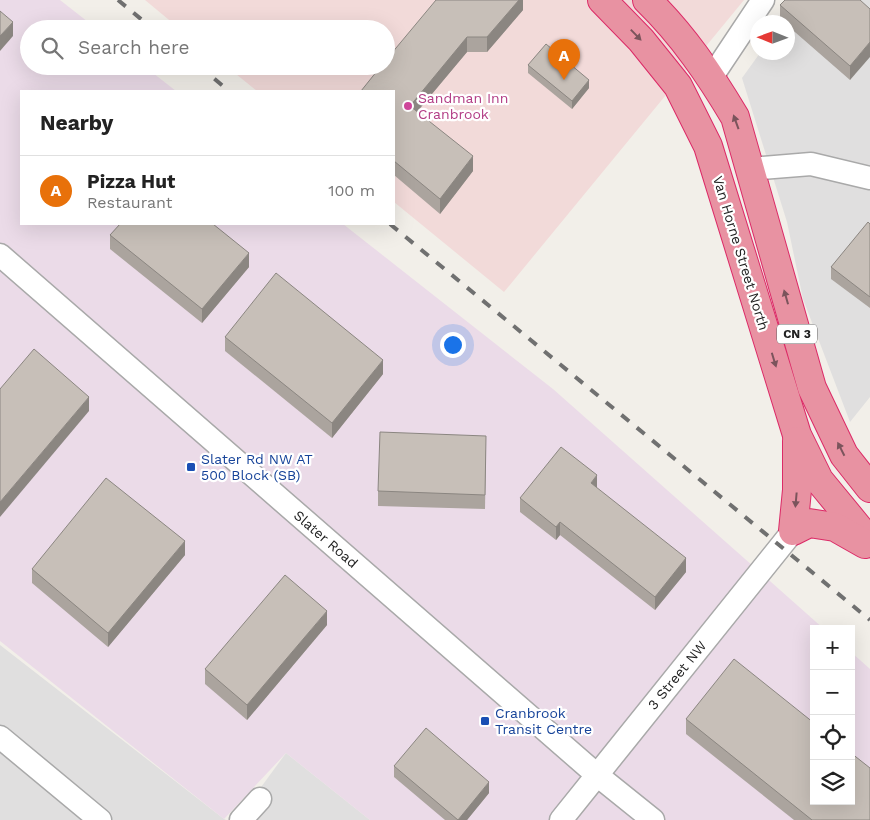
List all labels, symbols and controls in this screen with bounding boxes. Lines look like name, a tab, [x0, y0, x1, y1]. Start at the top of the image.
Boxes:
north arrow	[750, 15, 795, 60]
search box	[20, 20, 395, 75]
one-way arrow	[630, 29, 642, 41]
icon: search	[38, 34, 66, 62]
text: Search here	[78, 36, 189, 59]
pin: A	[548, 39, 580, 80]
place label: Sandman Inn Cranbrook	[418, 90, 508, 122]
marker: Sandman Inn Cranbrook	[402, 100, 414, 112]
text: Nearby	[40, 110, 113, 135]
one-way arrow	[732, 114, 740, 129]
text: Pizza Hut	[87, 170, 175, 193]
street label: Van Horne Street North	[710, 174, 772, 332]
text: A	[51, 181, 61, 200]
text: 100 m	[328, 181, 375, 200]
text: Restaurant	[87, 193, 173, 212]
one-way arrow	[782, 289, 790, 304]
road number: CN 3	[777, 324, 817, 344]
your location	[440, 332, 466, 358]
one-way arrow	[770, 353, 778, 368]
one-way arrow	[837, 442, 845, 456]
place label: Slater Rd NW AT 500 Block (SB)	[201, 451, 313, 483]
marker: Slater Rd NW AT 500 Block (SB)	[185, 461, 197, 473]
one-way arrow	[792, 493, 800, 509]
street label: Slater Road	[291, 507, 361, 571]
map controls	[810, 625, 855, 805]
button: +	[810, 625, 855, 670]
street label: 3 Street NW	[644, 637, 710, 713]
button: −	[810, 670, 855, 715]
place label: Cranbrook Transit Centre	[495, 705, 592, 737]
marker: Cranbrook Transit Centre	[479, 715, 491, 727]
button: locate	[810, 715, 855, 760]
button: layers	[810, 760, 855, 805]

